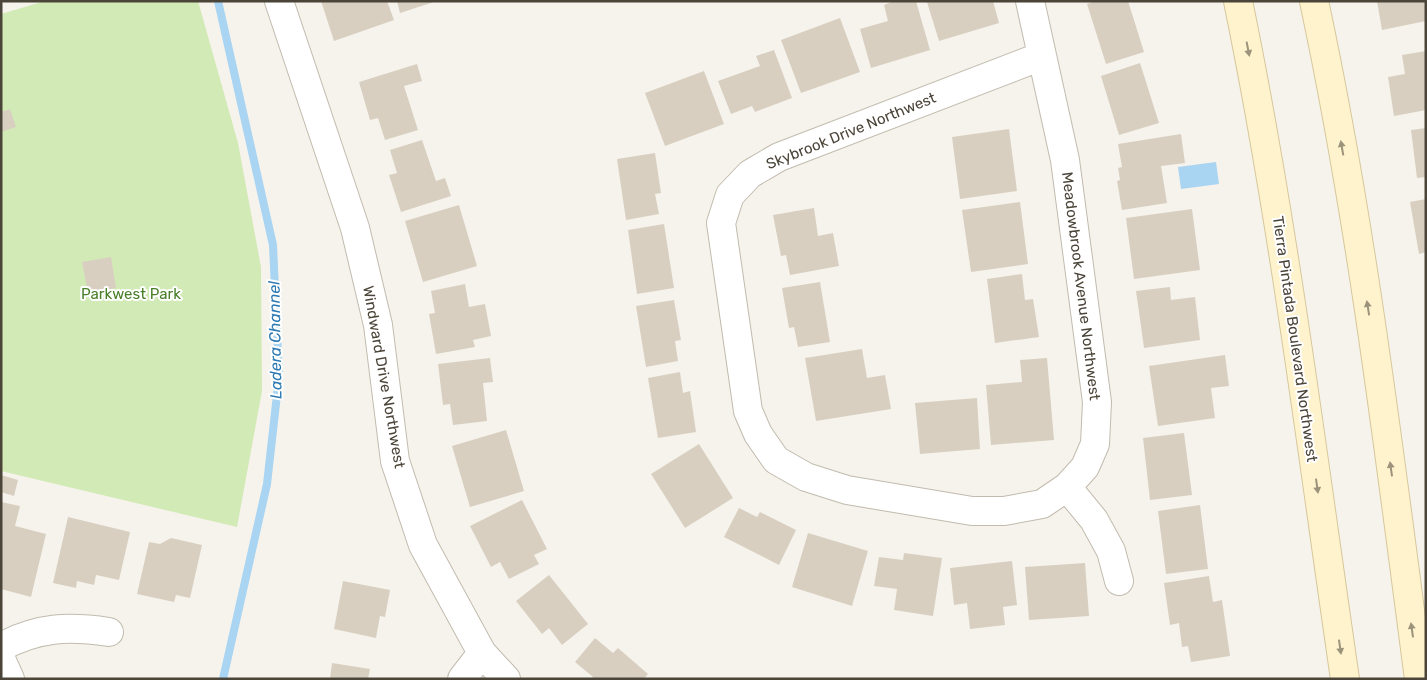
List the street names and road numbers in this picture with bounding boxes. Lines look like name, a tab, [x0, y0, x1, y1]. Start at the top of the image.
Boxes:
street label: Skybrook Drive Northwest	[764, 89, 939, 173]
street label: Meadowbrook Avenue Northwest	[1058, 171, 1104, 401]
street label: Tierra Pintada Boulevard Northwest	[1269, 215, 1321, 463]
street label: Windward Drive Northwest	[359, 284, 409, 470]

